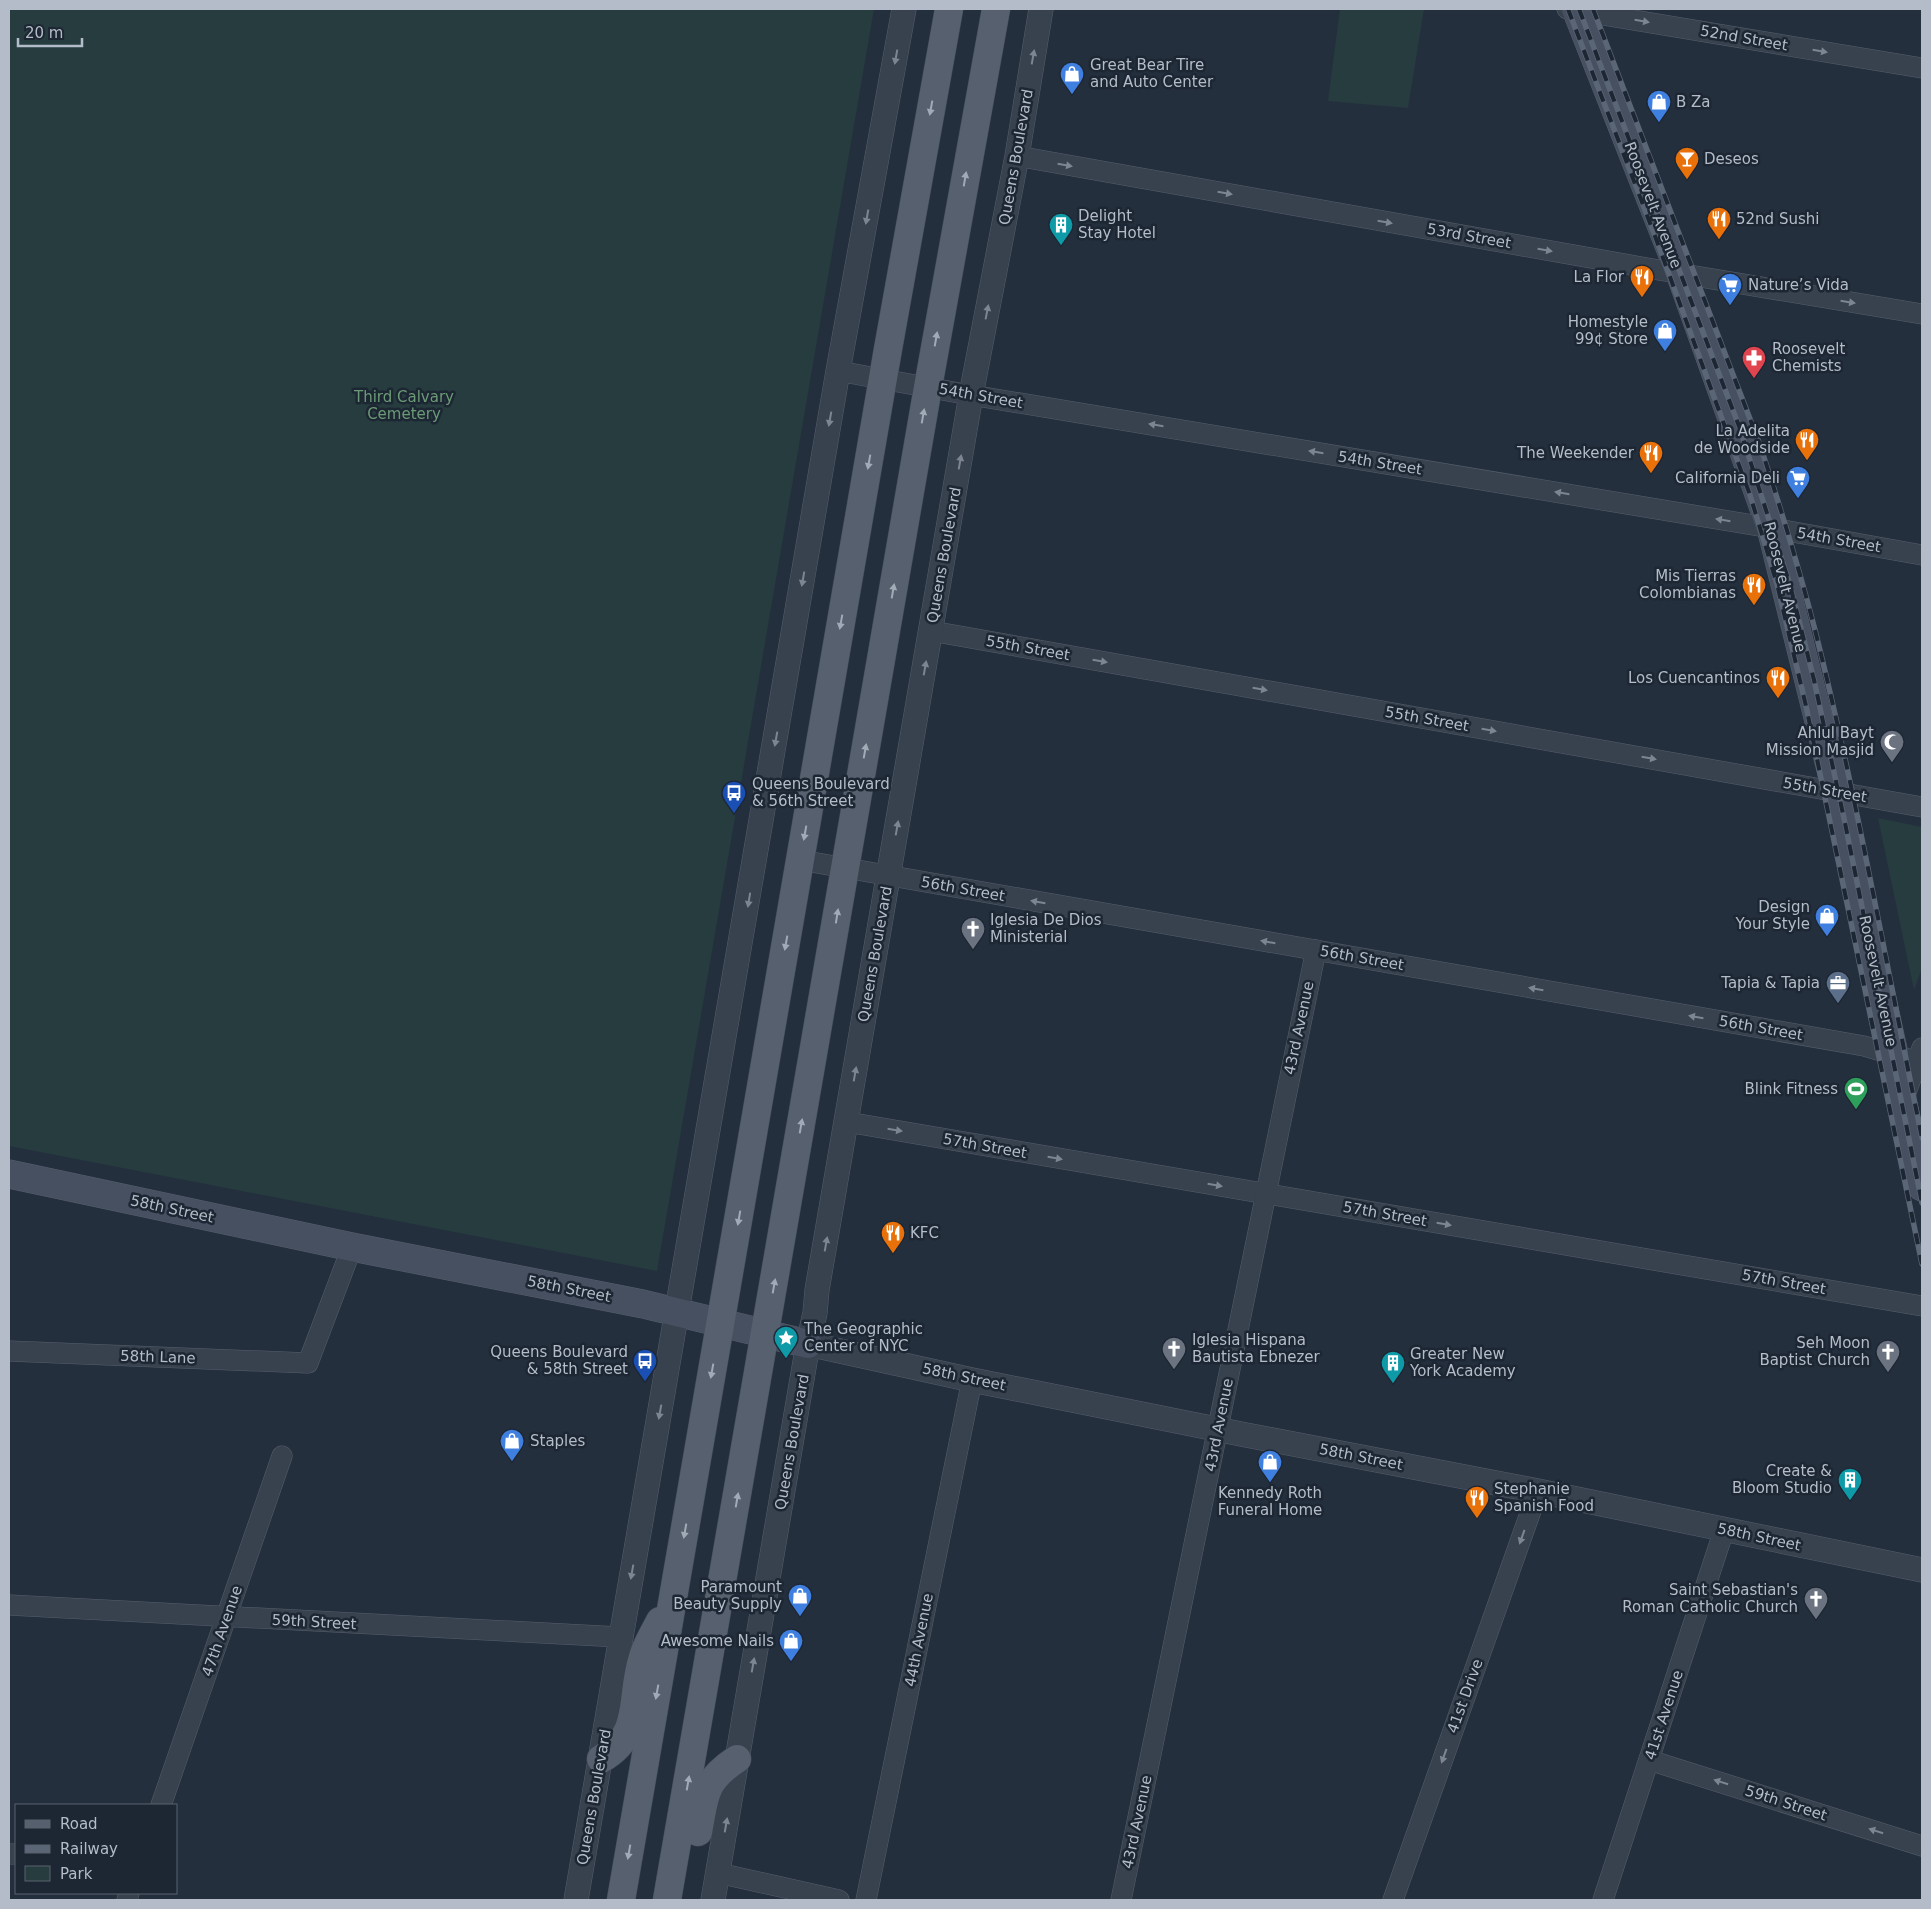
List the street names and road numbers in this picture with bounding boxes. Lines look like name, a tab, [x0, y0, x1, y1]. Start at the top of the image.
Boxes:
street label: 52nd Street	[1699, 21, 1789, 55]
street label: Queens Boulevard	[995, 88, 1037, 226]
street label: Roosevelt Avenue	[1621, 139, 1685, 271]
street label: 53rd Street	[1426, 220, 1512, 252]
street label: 54th Street	[938, 380, 1024, 412]
street label: 54th Street	[1337, 447, 1423, 479]
street label: Queens Boulevard	[923, 486, 965, 624]
street label: Roosevelt Avenue	[1760, 520, 1810, 654]
street label: 54th Street	[1796, 524, 1882, 556]
street label: 55th Street	[985, 632, 1071, 664]
street label: 55th Street	[1384, 703, 1470, 735]
street label: 55th Street	[1782, 774, 1868, 806]
street label: 56th Street	[920, 873, 1006, 905]
street label: Queens Boulevard	[854, 885, 896, 1023]
street label: Roosevelt Avenue	[1855, 914, 1901, 1048]
street label: 56th Street	[1319, 942, 1405, 974]
street label: 43rd Avenue	[1280, 980, 1318, 1076]
street label: 56th Street	[1718, 1012, 1804, 1044]
street label: 57th Street	[942, 1130, 1028, 1162]
street label: 58th Street	[129, 1191, 215, 1227]
street label: 57th Street	[1342, 1198, 1428, 1230]
street label: 57th Street	[1741, 1266, 1827, 1298]
street label: 58th Street	[526, 1272, 612, 1306]
street label: 58th Lane	[120, 1347, 196, 1367]
street label: 58th Street	[921, 1359, 1007, 1395]
street label: Queens Boulevard	[771, 1373, 813, 1511]
street label: 43rd Avenue	[1201, 1377, 1237, 1473]
street label: 58th Street	[1318, 1440, 1404, 1474]
street label: 58th Street	[1716, 1519, 1802, 1555]
street label: 47th Avenue	[198, 1583, 246, 1679]
street label: 44th Avenue	[901, 1592, 937, 1688]
street label: 59th Street	[271, 1611, 357, 1633]
street label: 41st Drive	[1443, 1656, 1487, 1736]
street label: 41st Avenue	[1641, 1668, 1687, 1762]
street label: Queens Boulevard	[573, 1728, 615, 1866]
street label: 43rd Avenue	[1118, 1774, 1156, 1870]
street label: 59th Street	[1743, 1781, 1829, 1825]

